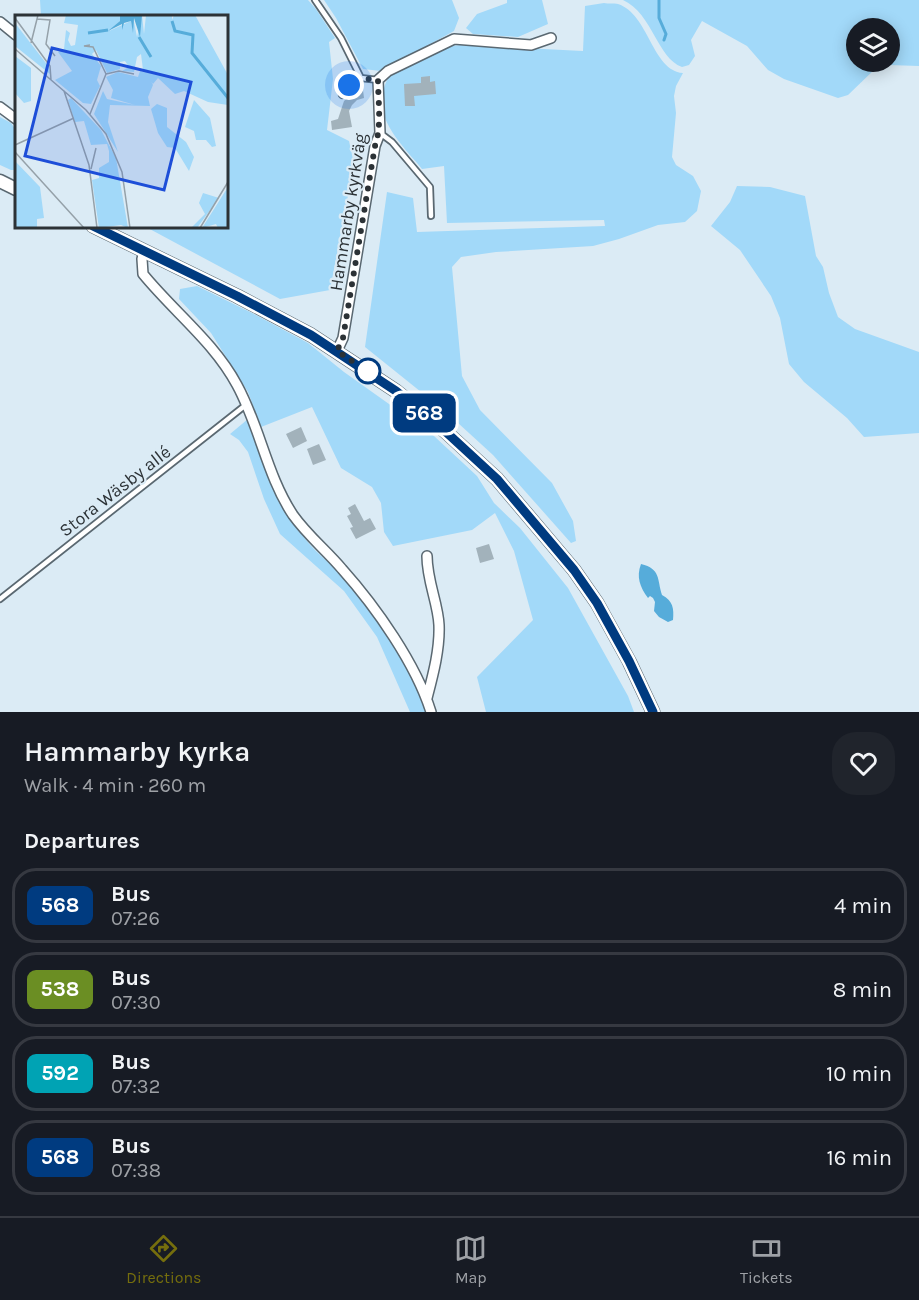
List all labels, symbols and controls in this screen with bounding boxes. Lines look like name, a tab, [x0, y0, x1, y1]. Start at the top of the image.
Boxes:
inset map	[15, 15, 228, 228]
map controls	[846, 18, 900, 72]
button: layers	[846, 18, 900, 72]
your location	[334, 70, 364, 100]
street label: Hammarby kyrkväg	[325, 132, 371, 292]
unlabelled marker	[355, 358, 381, 384]
line badge: 568	[390, 394, 458, 432]
text: 568	[405, 401, 443, 425]
street label: Stora Wäsby allé	[55, 441, 175, 541]
button: heart	[832, 732, 895, 795]
text: Hammarby kyrka	[24, 735, 250, 768]
text: Walk · 4 min · 260 m	[24, 774, 206, 797]
text: Departures	[24, 828, 140, 854]
text: Bus	[111, 881, 151, 907]
text: 568	[41, 893, 79, 917]
text: 4 min	[834, 893, 892, 919]
text: 07:26	[111, 907, 160, 930]
text: Bus	[111, 965, 151, 991]
text: 538	[41, 977, 79, 1001]
text: 8 min	[833, 977, 892, 1003]
text: 07:30	[111, 991, 161, 1014]
text: Bus	[111, 1049, 151, 1075]
text: 592	[41, 1061, 79, 1085]
text: 10 min	[826, 1061, 892, 1087]
text: 07:32	[111, 1075, 160, 1098]
text: Bus	[111, 1133, 151, 1159]
text: 568	[41, 1145, 79, 1169]
text: 16 min	[826, 1145, 892, 1171]
text: 07:38	[111, 1159, 161, 1182]
tab: Directions	[126, 1232, 202, 1287]
tab: Map	[454, 1232, 487, 1287]
tab: Tickets	[740, 1232, 793, 1287]

